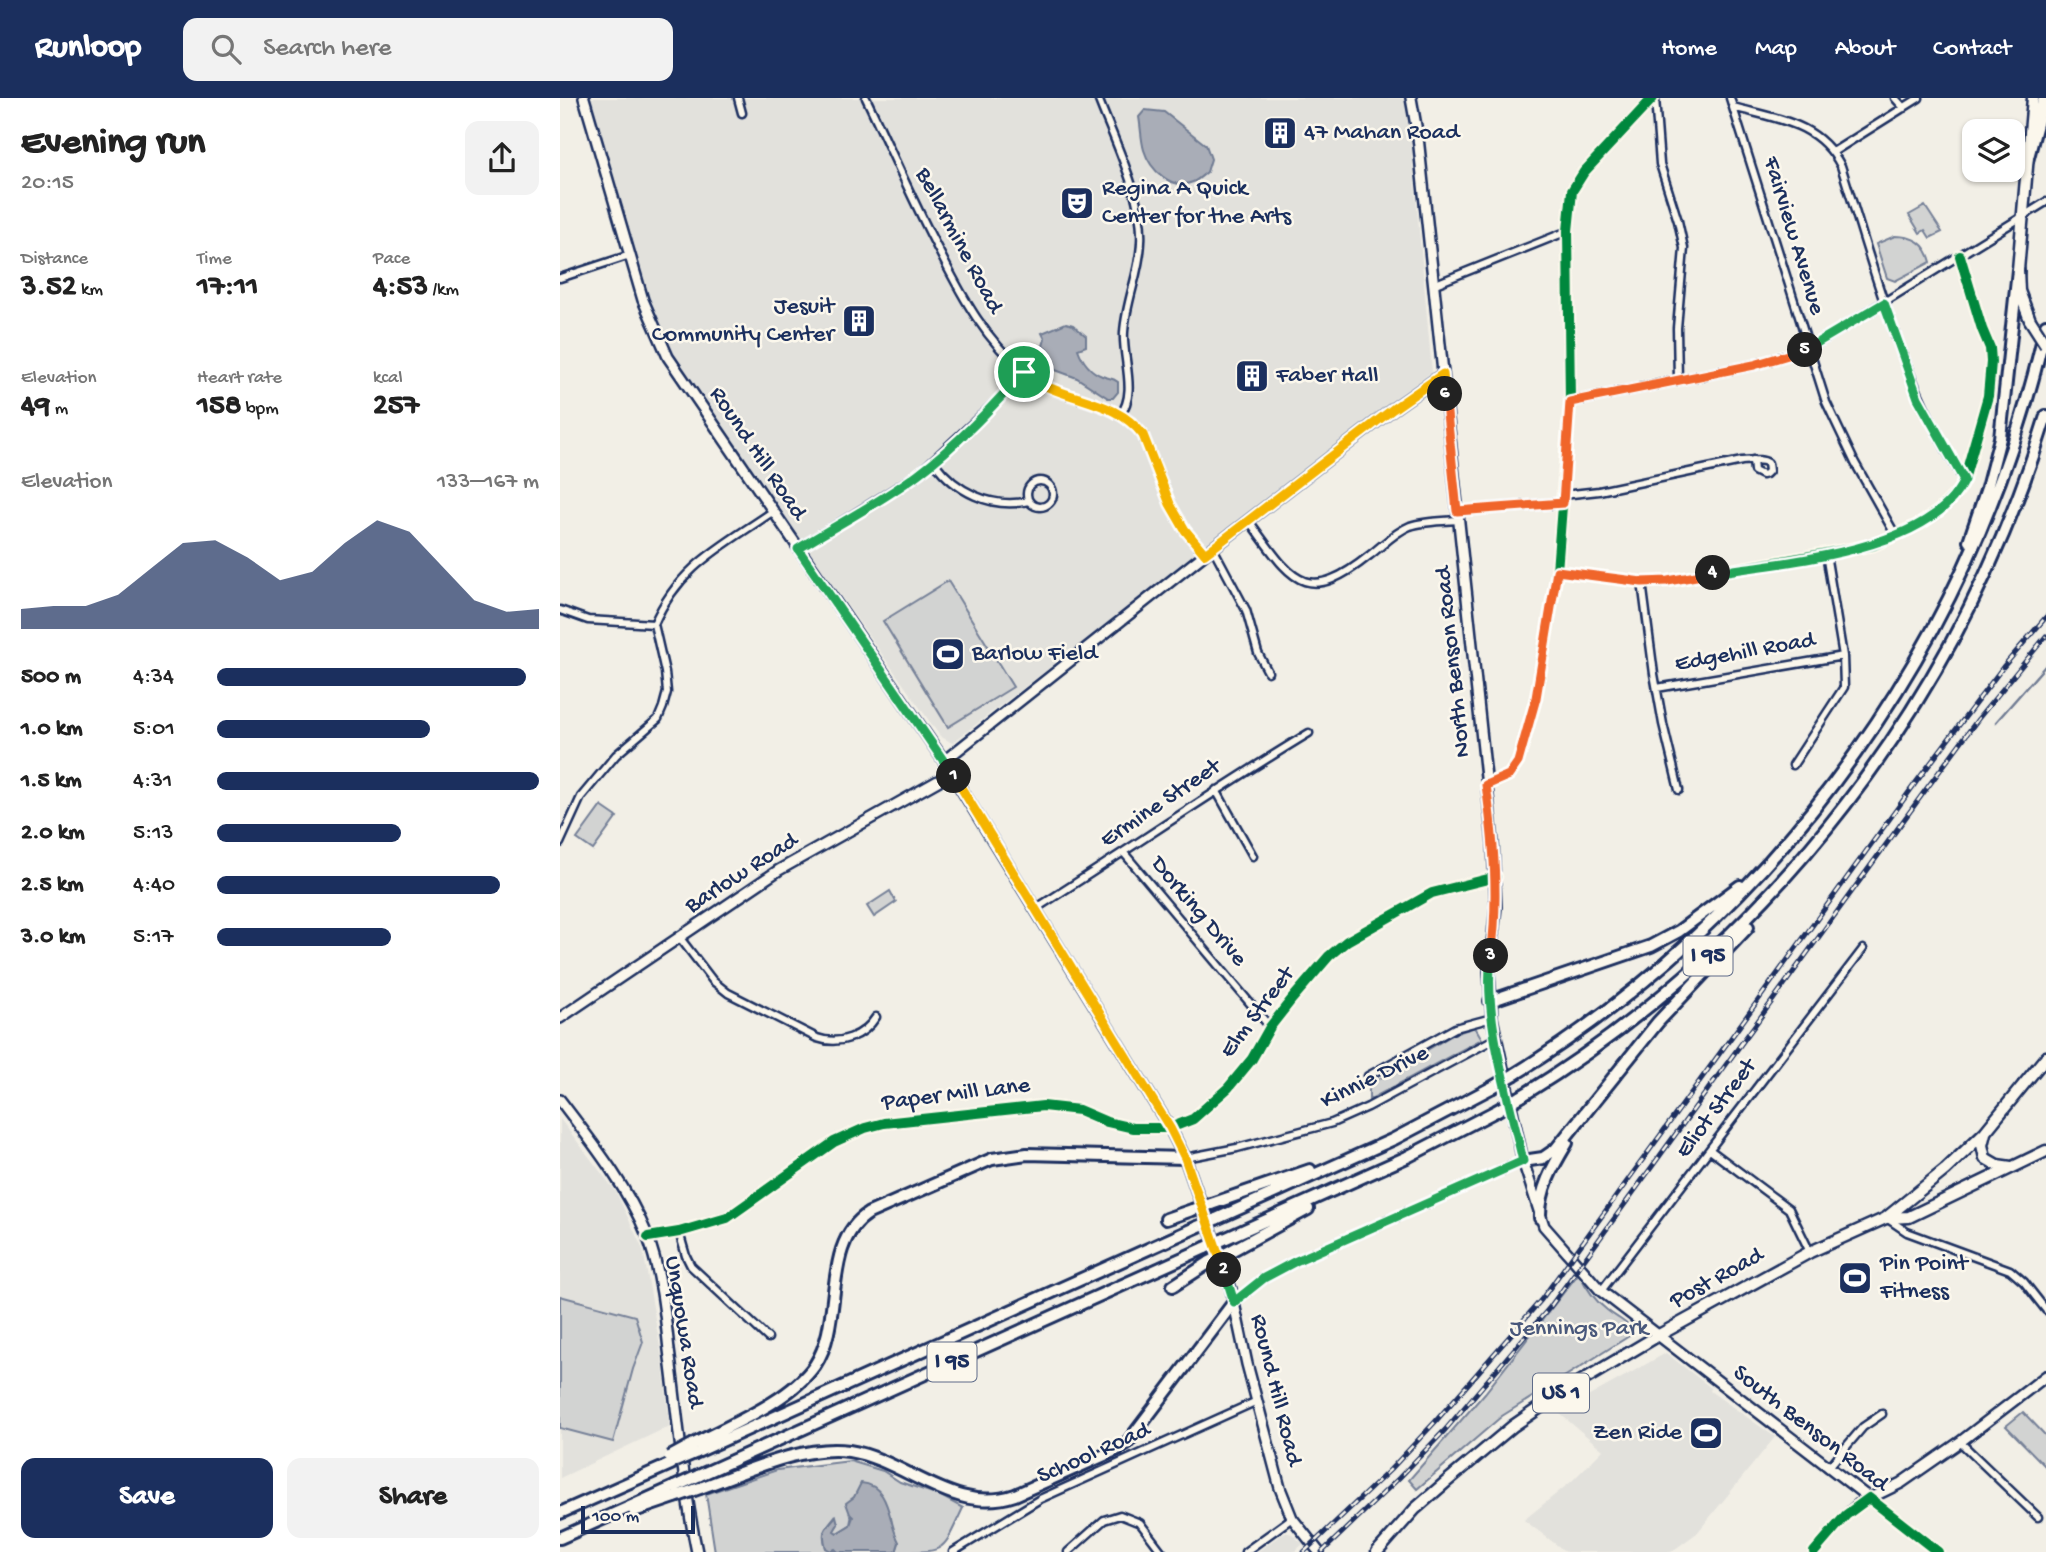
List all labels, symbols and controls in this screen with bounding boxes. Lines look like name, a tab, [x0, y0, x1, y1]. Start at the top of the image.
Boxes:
search box	[183, 18, 673, 81]
text: Runloop	[35, 30, 141, 68]
icon: search	[207, 30, 245, 68]
text: Search here	[263, 34, 391, 65]
text: Home	[1661, 35, 1717, 64]
text: Map	[1755, 35, 1797, 64]
text: About	[1835, 35, 1895, 64]
text: Contact	[1933, 35, 2011, 64]
building icon: 47 Mahan Road	[1261, 114, 1299, 152]
place label: 47 Mahan Road	[1304, 119, 1461, 148]
map controls	[1962, 119, 2025, 182]
button: layers	[1962, 119, 2025, 182]
button: share	[465, 121, 539, 195]
text: Evening run	[21, 122, 205, 166]
street label: Fairview Avenue	[1755, 152, 1831, 319]
street label: Bellarmine Road	[907, 162, 1010, 321]
text: 20:15	[21, 170, 74, 197]
place label: Regina A Quick Center for the Arts	[1102, 175, 1292, 232]
theatre icon: Regina A Quick Center for the Arts	[1058, 184, 1096, 222]
text: Distance	[21, 248, 88, 271]
text: Time	[197, 248, 232, 271]
text: Pace	[373, 248, 410, 271]
text: 3.52	[21, 271, 76, 306]
text: 17:11	[197, 271, 258, 306]
text: 4:53	[373, 271, 428, 306]
text: km	[76, 279, 103, 302]
text: /km	[428, 279, 459, 302]
place label: Jesuit Community Center	[652, 293, 836, 350]
building icon: Jesuit Community Center	[840, 302, 878, 340]
pin: 5	[1788, 332, 1822, 368]
text: 5	[1800, 338, 1810, 361]
pin	[994, 342, 1054, 402]
icon: arrive	[1005, 353, 1043, 391]
building icon: Faber Hall	[1233, 357, 1271, 395]
place label: Faber Hall	[1275, 362, 1378, 391]
text: Elevation	[21, 367, 97, 390]
text: Heart rate	[197, 367, 282, 390]
text: kcal	[373, 367, 403, 390]
pin: 6	[1428, 376, 1463, 412]
street label: Round Hill Road	[702, 382, 813, 528]
text: 6	[1440, 382, 1449, 405]
text: 49	[21, 390, 50, 425]
text: 158	[197, 390, 241, 425]
text: 257	[373, 390, 419, 425]
text: m	[50, 398, 68, 421]
text: bpm	[241, 398, 279, 421]
text: Elevation	[21, 469, 112, 496]
text: 133–167 m	[437, 469, 539, 496]
pin: 4	[1696, 556, 1730, 590]
text: 4	[1708, 561, 1717, 584]
street label: North Benson Road	[1429, 563, 1478, 759]
street label: Edgehill Road	[1673, 626, 1819, 680]
sports icon: Barlow Field	[929, 635, 967, 673]
place label: Barlow Field	[971, 640, 1099, 669]
text: 500 m	[21, 664, 81, 691]
text: 4:34	[133, 664, 174, 691]
text: 1.0 km	[21, 716, 83, 743]
text: 5:01	[133, 716, 175, 743]
street label: Ermine Street	[1095, 752, 1229, 855]
pin: 1	[936, 758, 972, 794]
text: 1	[950, 764, 957, 787]
text: 1.5 km	[21, 768, 82, 795]
text: 4:31	[133, 768, 172, 795]
text: 2.0 km	[21, 820, 85, 847]
text: 5:13	[133, 820, 174, 847]
street label: Barlow Road	[679, 826, 805, 922]
street label: Dorking Drive	[1142, 849, 1253, 974]
text: 2.5 km	[21, 872, 84, 899]
text: 4:40	[133, 872, 175, 899]
text: 3.0 km	[21, 924, 85, 951]
text: 5:17	[133, 924, 174, 951]
road number: I 95	[1684, 936, 1732, 976]
pin: 3	[1474, 938, 1508, 974]
text: 3	[1486, 944, 1495, 967]
street label: Elm Street	[1214, 960, 1303, 1064]
street label: Kinnie Drive	[1316, 1039, 1434, 1117]
street label: Eliot Street	[1670, 1052, 1765, 1165]
street label: Paper Mill Lane	[879, 1071, 1032, 1119]
street label: Post Road	[1664, 1241, 1771, 1317]
place label: Pin Point Fitness	[1879, 1250, 1970, 1307]
pin: 2	[1206, 1252, 1242, 1288]
street label: Unquowa Road	[657, 1254, 710, 1412]
text: 2	[1219, 1258, 1228, 1281]
sports icon: Pin Point Fitness	[1836, 1259, 1874, 1297]
street label: Round Hill Road	[1242, 1311, 1308, 1471]
park label: Jennings Park	[1510, 1315, 1651, 1344]
road number: I 95	[928, 1343, 976, 1382]
street label: South Benson Road	[1726, 1359, 1895, 1500]
road number: US 1	[1533, 1374, 1589, 1412]
sports icon: Zen Ride	[1687, 1414, 1725, 1452]
street label: School Road	[1033, 1415, 1157, 1492]
place label: Zen Ride	[1593, 1419, 1683, 1448]
button: Save	[21, 1458, 273, 1538]
button: Share	[287, 1458, 539, 1538]
scale bar	[581, 1503, 695, 1535]
text: 100 m	[592, 1506, 639, 1529]

